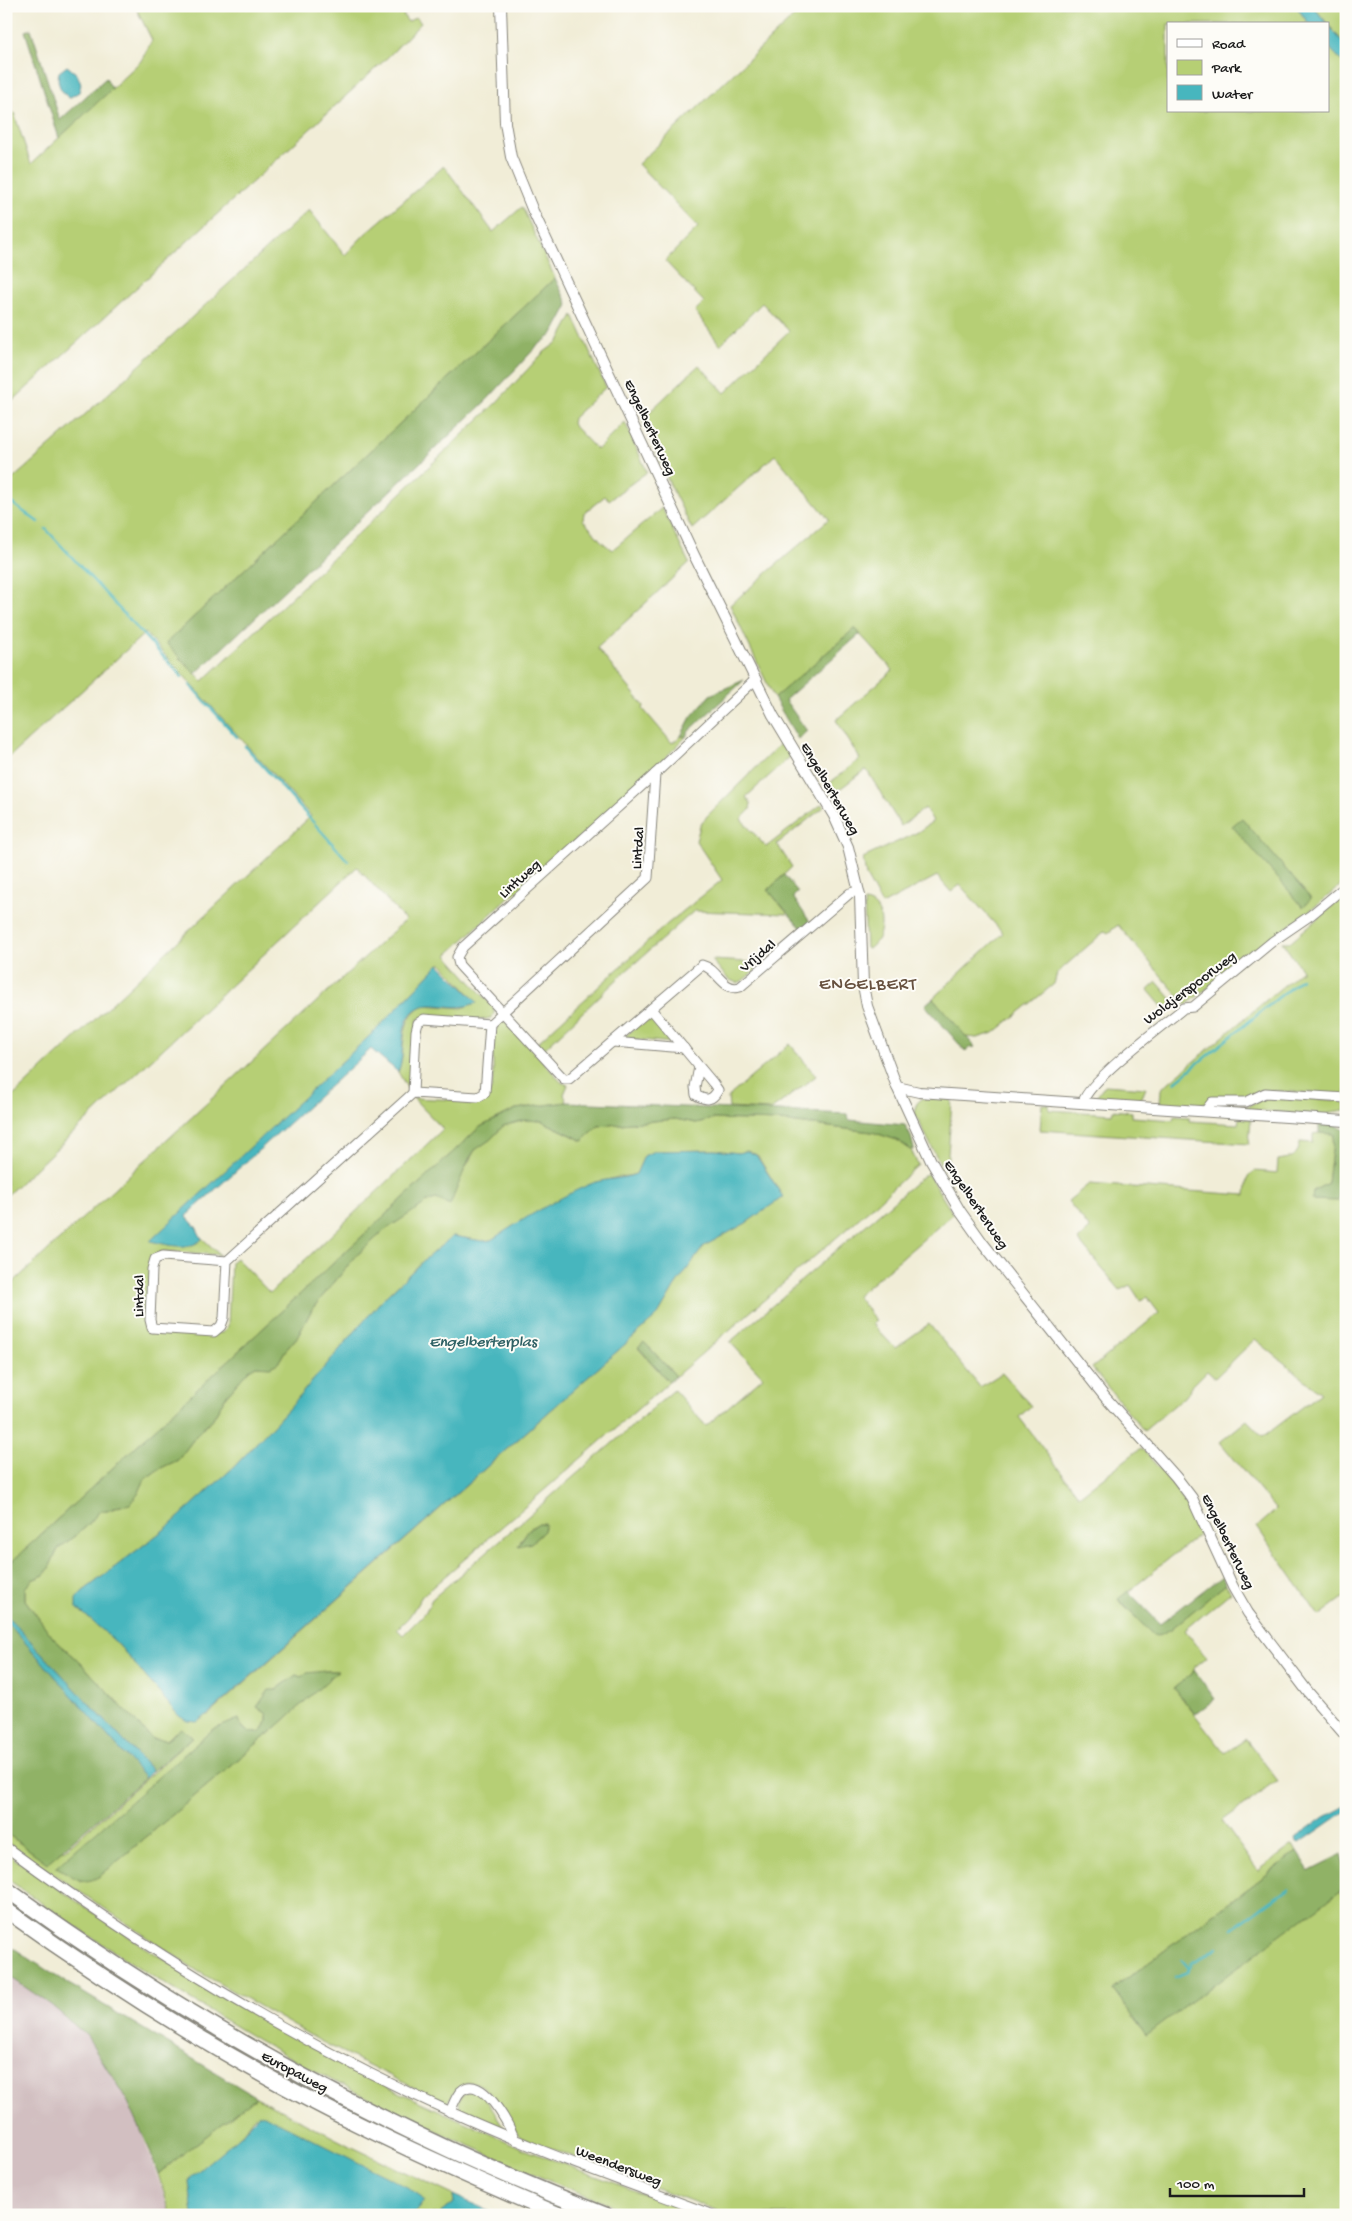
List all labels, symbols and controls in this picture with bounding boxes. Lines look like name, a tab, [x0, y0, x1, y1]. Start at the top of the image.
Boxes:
legend	[1167, 22, 1330, 112]
text: Road	[1212, 36, 1246, 54]
text: Park	[1211, 60, 1242, 78]
text: Water	[1212, 86, 1254, 104]
street label: Engelberterweg	[619, 377, 679, 479]
street label: Engelberterweg	[795, 739, 863, 839]
street label: Lintdal	[629, 826, 649, 870]
street label: Lintweg	[496, 856, 545, 903]
street label: Vrijdal	[736, 936, 780, 977]
street label: Woldjerspoorweg	[1140, 948, 1240, 1029]
district label: ENGELBERT	[819, 975, 917, 996]
street label: Engelberterweg	[939, 1157, 1012, 1253]
street label: Lintdal	[131, 1275, 149, 1317]
water label: Engelberterplas	[429, 1334, 539, 1353]
street label: Engelberterweg	[1196, 1491, 1258, 1593]
street label: Europaweg	[258, 2048, 331, 2098]
street label: Weendersweg	[573, 2142, 664, 2192]
scale bar	[1170, 2166, 1303, 2198]
text: 100 m	[1176, 2176, 1215, 2194]

